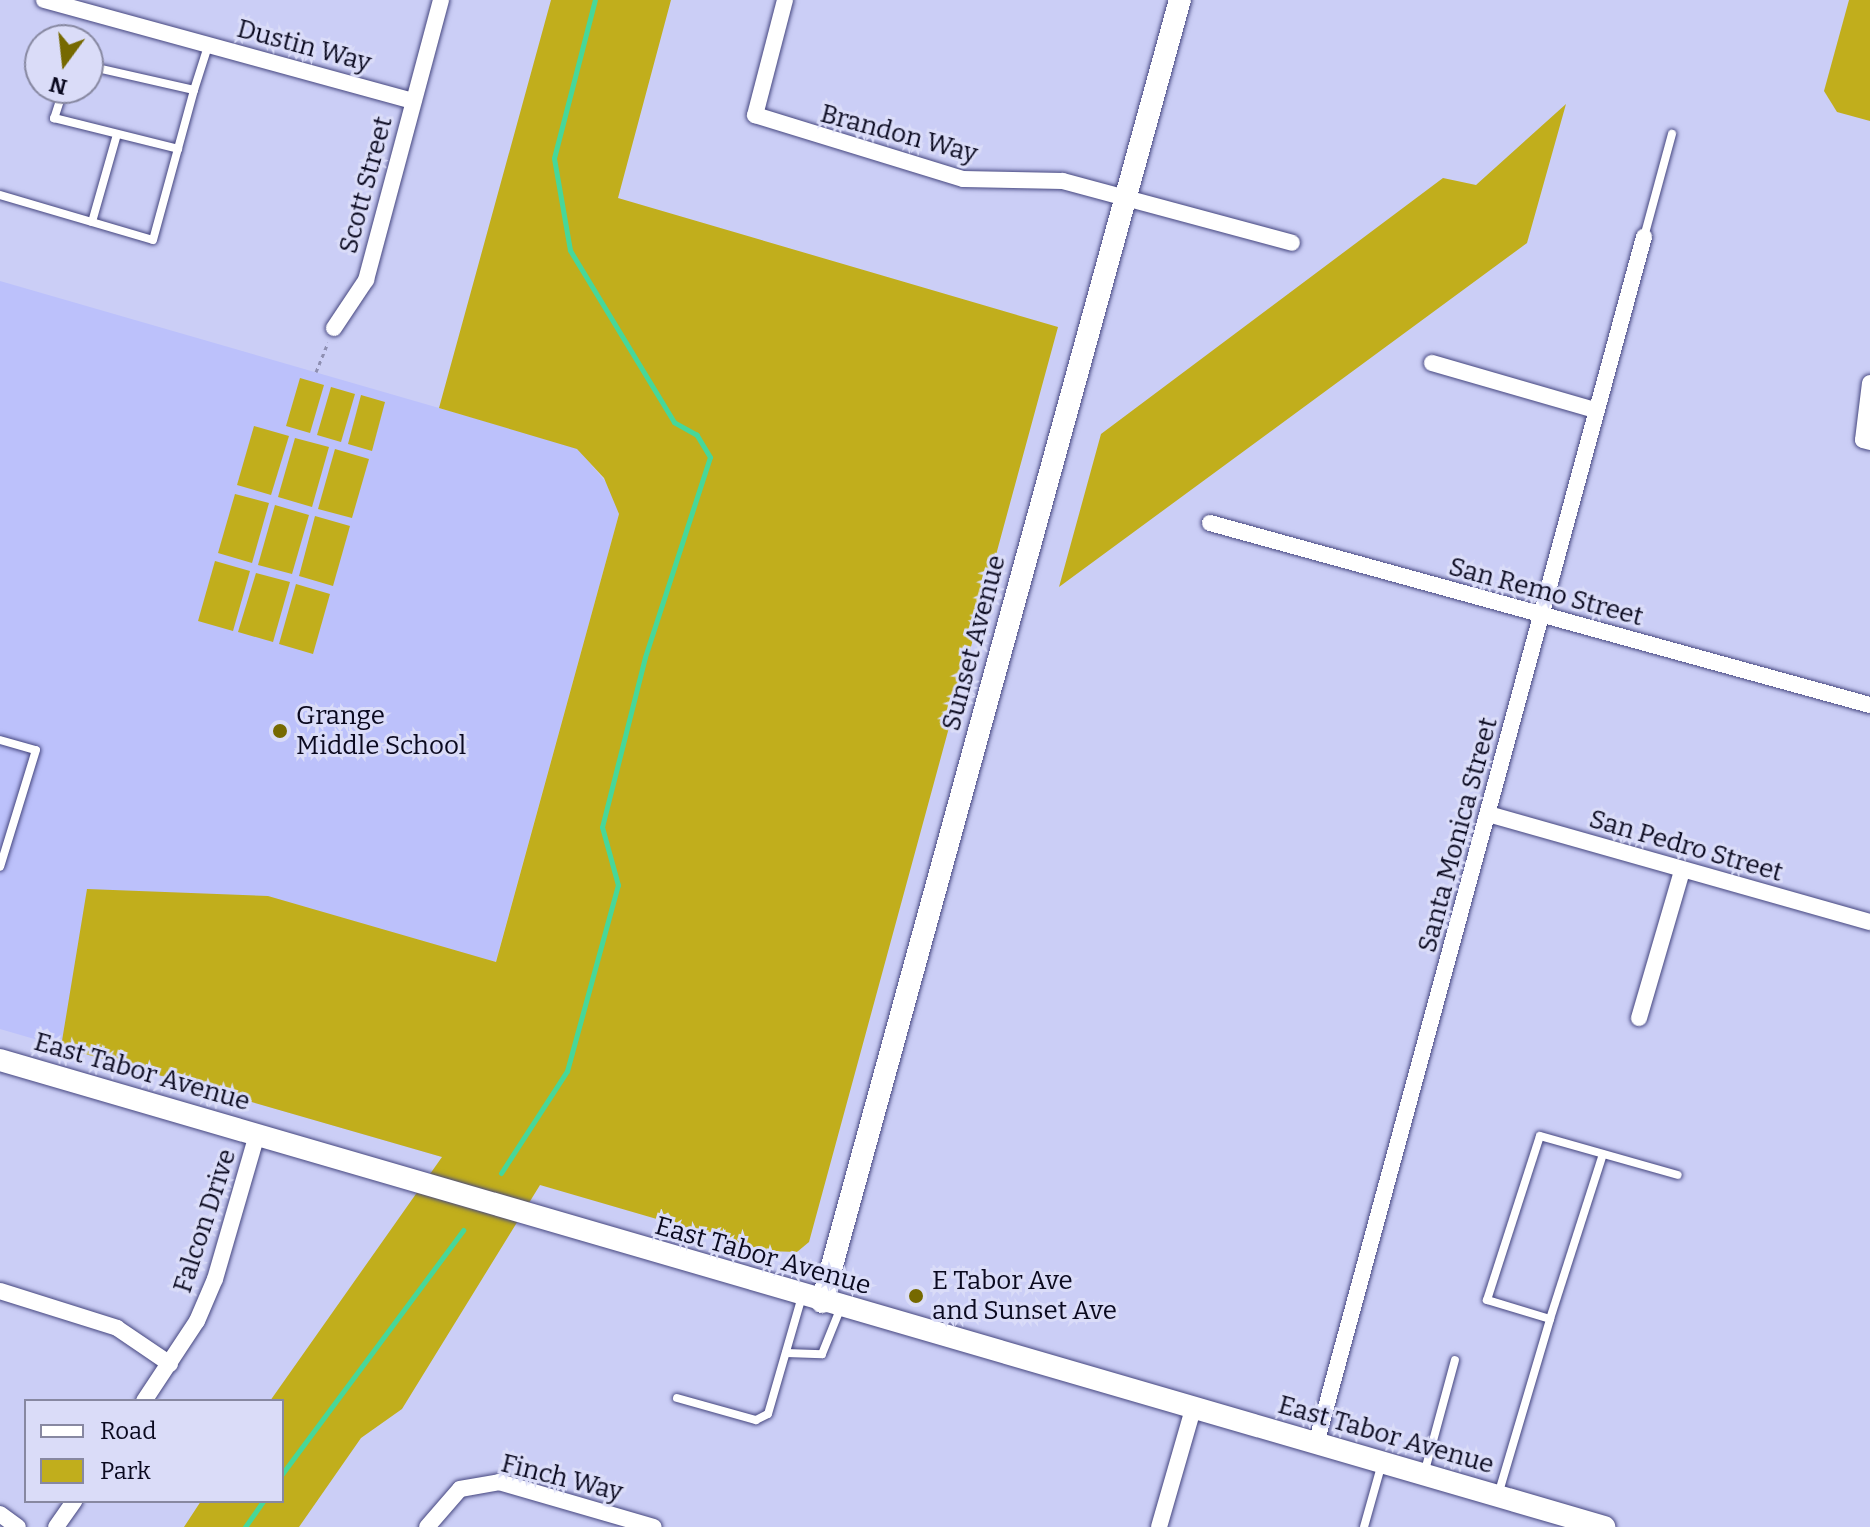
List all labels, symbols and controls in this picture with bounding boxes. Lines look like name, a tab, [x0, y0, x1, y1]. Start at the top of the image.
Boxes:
street label: Dustin Way	[234, 13, 374, 79]
north arrow	[24, 24, 104, 104]
text: N	[46, 70, 70, 101]
street label: Brandon Way	[817, 98, 981, 170]
street label: Scott Street	[333, 113, 399, 257]
street label: San Remo Street	[1445, 551, 1647, 633]
street label: Sunset Avenue	[936, 552, 1012, 734]
place label: Grange Middle School	[296, 700, 466, 762]
street label: Santa Monica Street	[1412, 714, 1504, 956]
marker: Grange Middle School	[271, 722, 289, 740]
street label: San Pedro Street	[1586, 803, 1786, 889]
street label: East Tabor Avenue	[31, 1026, 253, 1118]
street label: Falcon Drive	[167, 1145, 243, 1297]
street label: East Tabor Avenue	[652, 1210, 874, 1302]
place label: E Tabor Ave and Sunset Ave	[932, 1265, 1117, 1326]
marker: E Tabor Ave and Sunset Ave	[907, 1287, 925, 1305]
street label: East Tabor Avenue	[1275, 1389, 1497, 1481]
legend	[24, 1399, 284, 1503]
text: Road	[100, 1417, 156, 1445]
street label: Finch Way	[498, 1448, 626, 1508]
text: Park	[100, 1457, 151, 1485]

